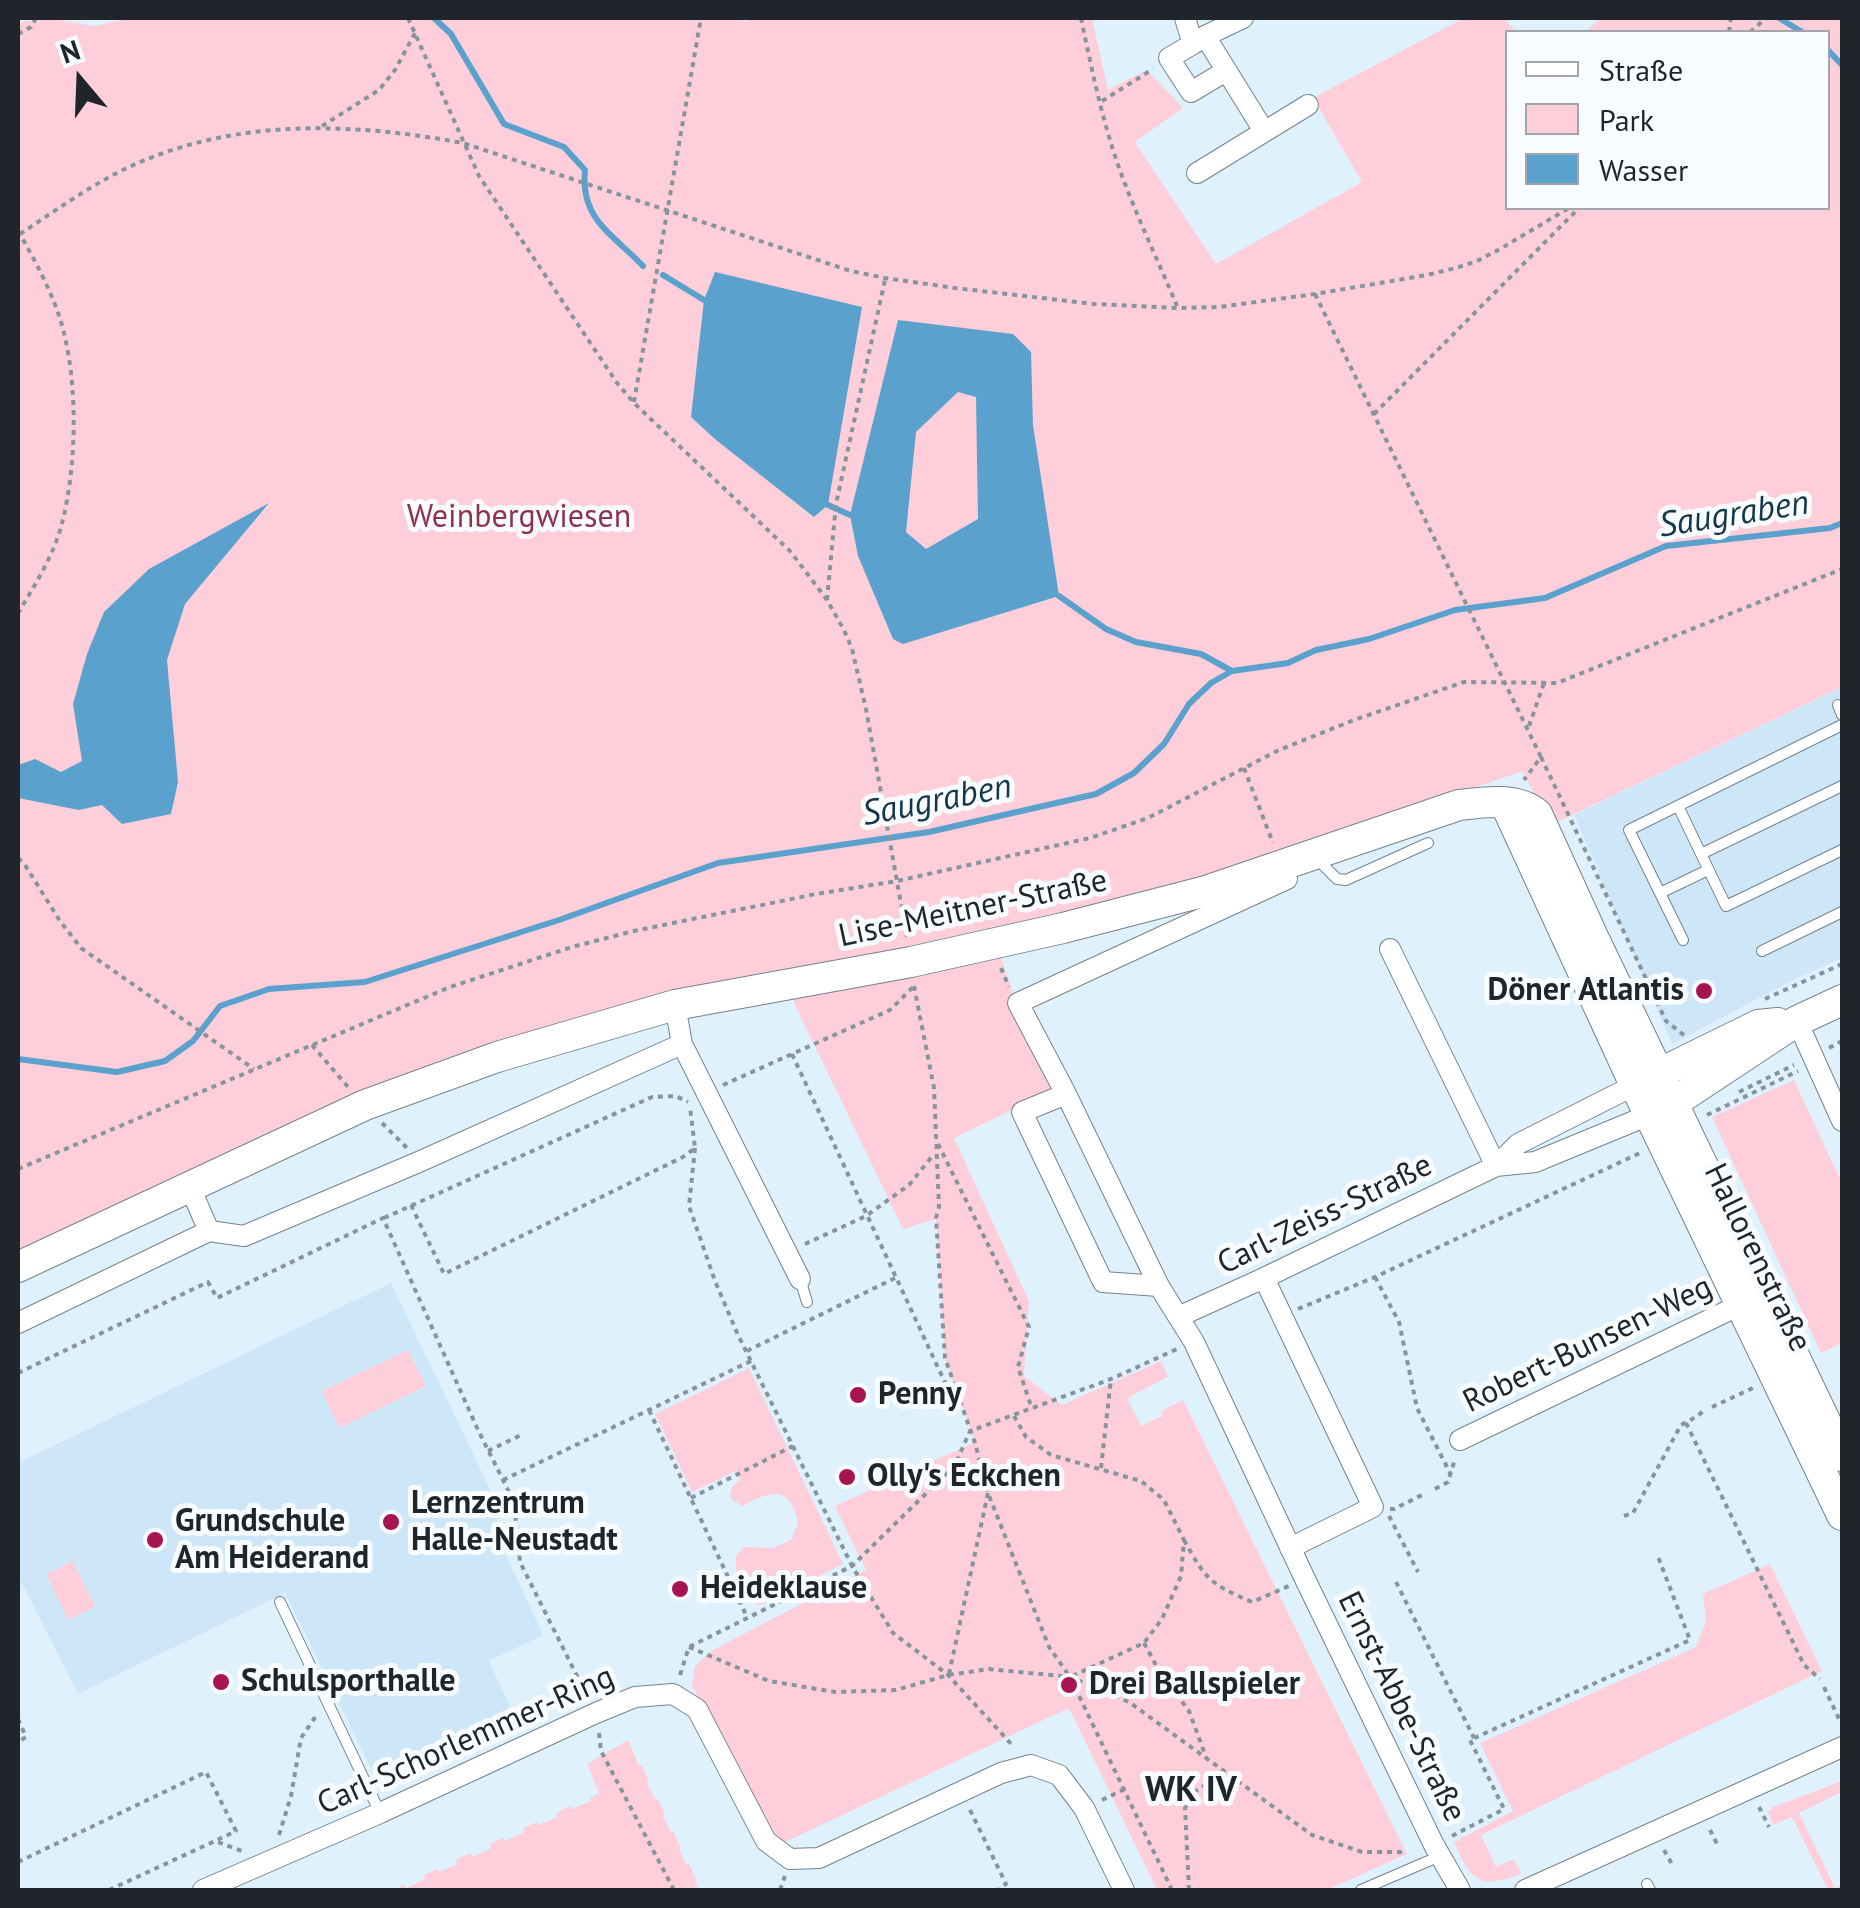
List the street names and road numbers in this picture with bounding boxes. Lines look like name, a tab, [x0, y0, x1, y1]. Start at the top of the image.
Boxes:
street label: Lise-Meitner-Straße	[835, 862, 1111, 956]
street label: Carl-Zeiss-Straße	[1211, 1146, 1439, 1284]
street label: Hallorenstraße	[1695, 1158, 1819, 1358]
street label: Robert-Bunsen-Weg	[1457, 1268, 1719, 1422]
street label: Ernst-Abbe-Straße	[1329, 1586, 1473, 1828]
street label: Carl-Schorlemmer-Ring	[312, 1658, 620, 1824]

